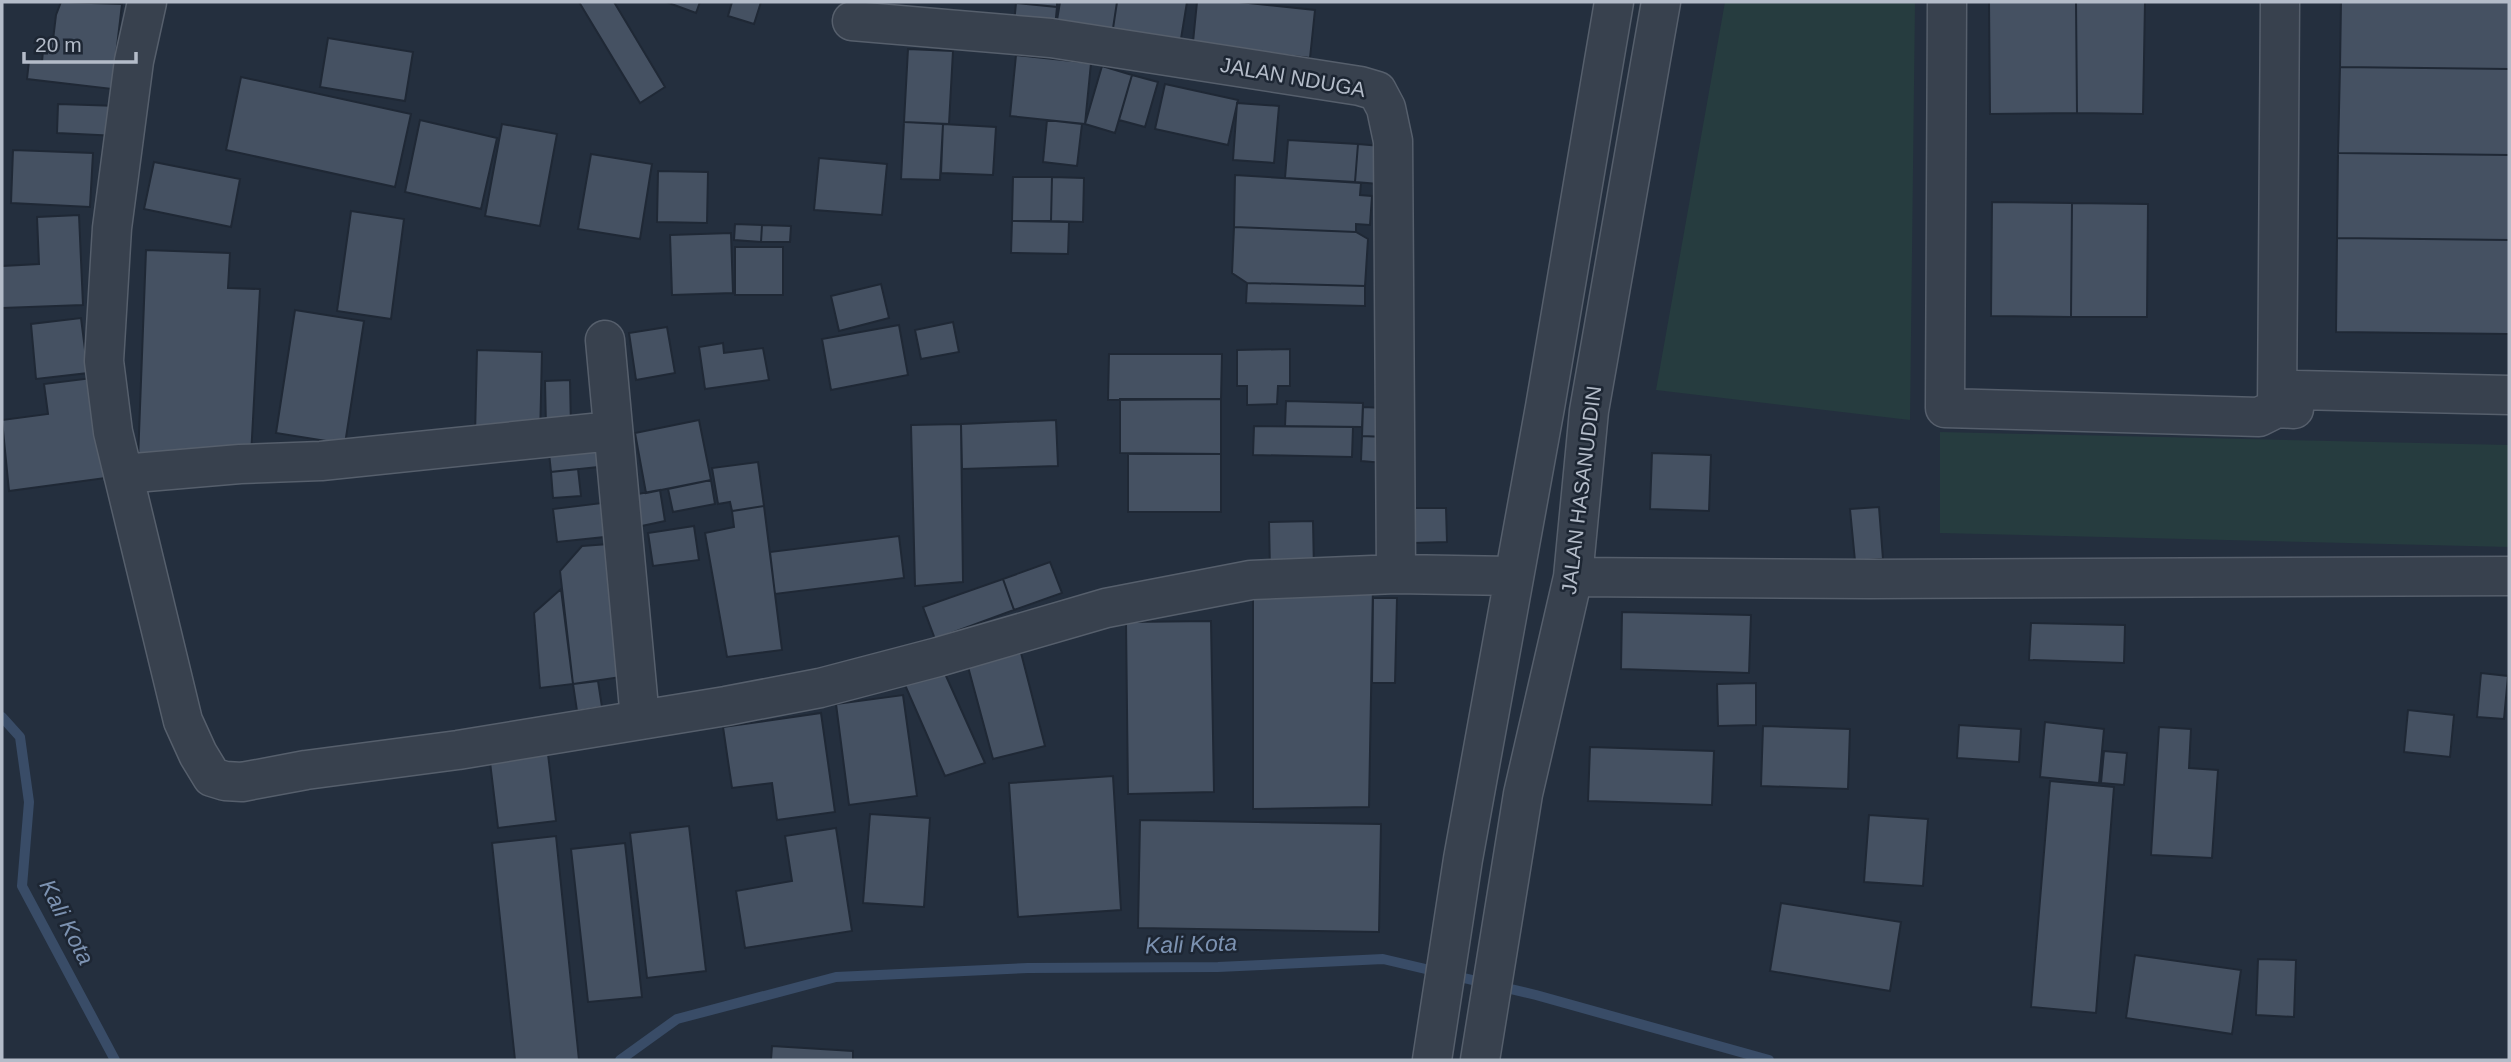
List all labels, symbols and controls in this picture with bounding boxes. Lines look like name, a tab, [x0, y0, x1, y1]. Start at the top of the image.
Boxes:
scale bar	[24, 21, 136, 65]
text: 20 m	[35, 33, 82, 56]
street label: JALAN NDUGA	[1219, 53, 1367, 101]
street label: JALAN HASANUDDIN	[1557, 384, 1605, 596]
water label: Kali Kota	[35, 875, 99, 969]
water label: Kali Kota	[1145, 929, 1237, 959]

